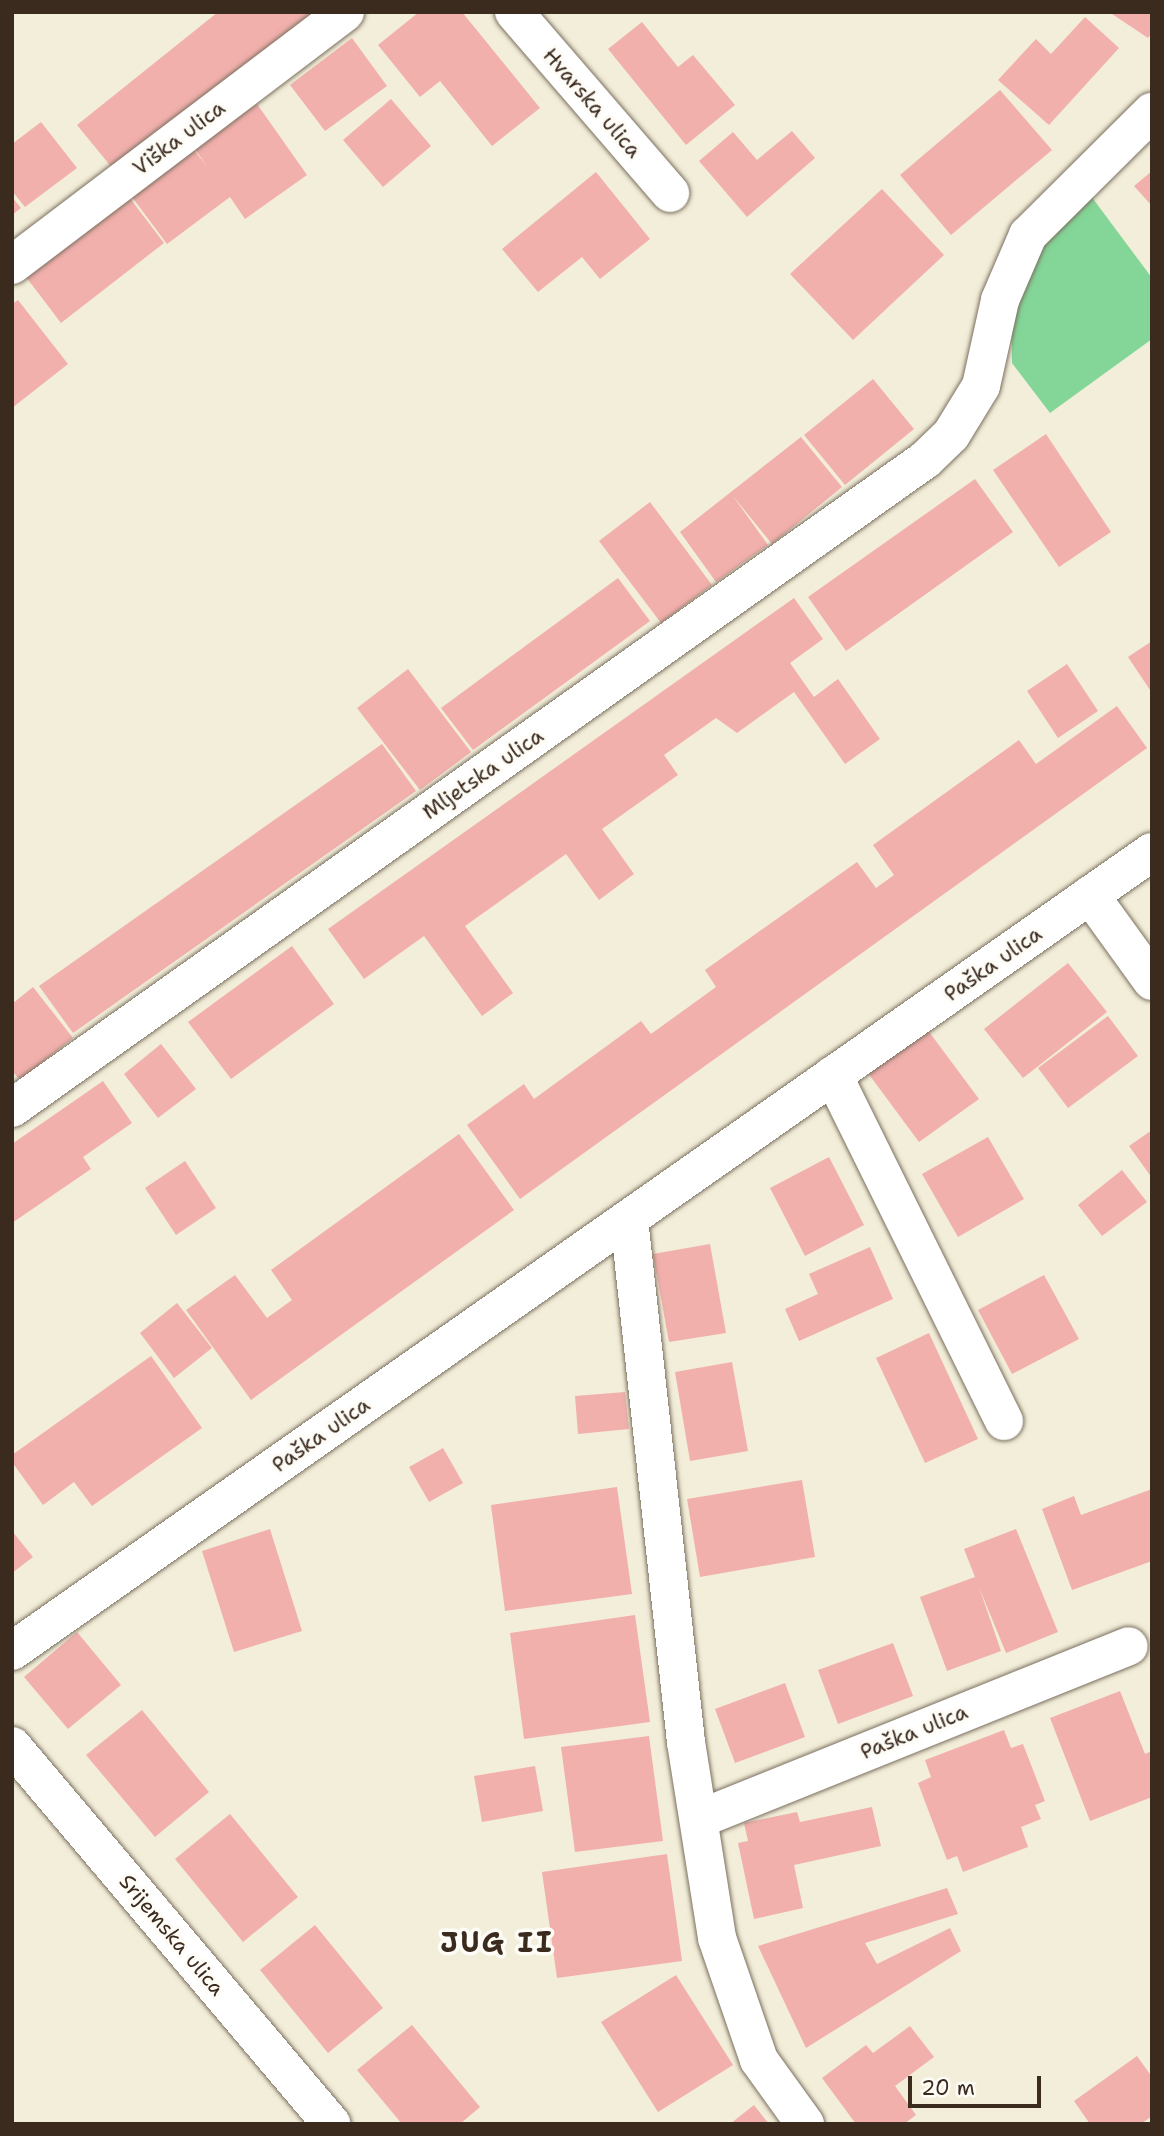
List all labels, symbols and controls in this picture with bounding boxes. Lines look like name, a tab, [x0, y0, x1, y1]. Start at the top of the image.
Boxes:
street label: Hvarska ulica	[538, 43, 646, 163]
street label: Viška ulica	[128, 95, 230, 181]
street label: Mljetska ulica	[418, 723, 548, 825]
street label: Paška ulica	[939, 921, 1047, 1007]
street label: Paška ulica	[267, 1392, 375, 1478]
street label: Paška ulica	[857, 1699, 971, 1765]
street label: Srijemska ulica	[114, 1869, 230, 2001]
district label: JUG II	[441, 1925, 553, 1959]
scale bar	[912, 2062, 1045, 2106]
text: 20 m	[921, 2074, 975, 2102]

